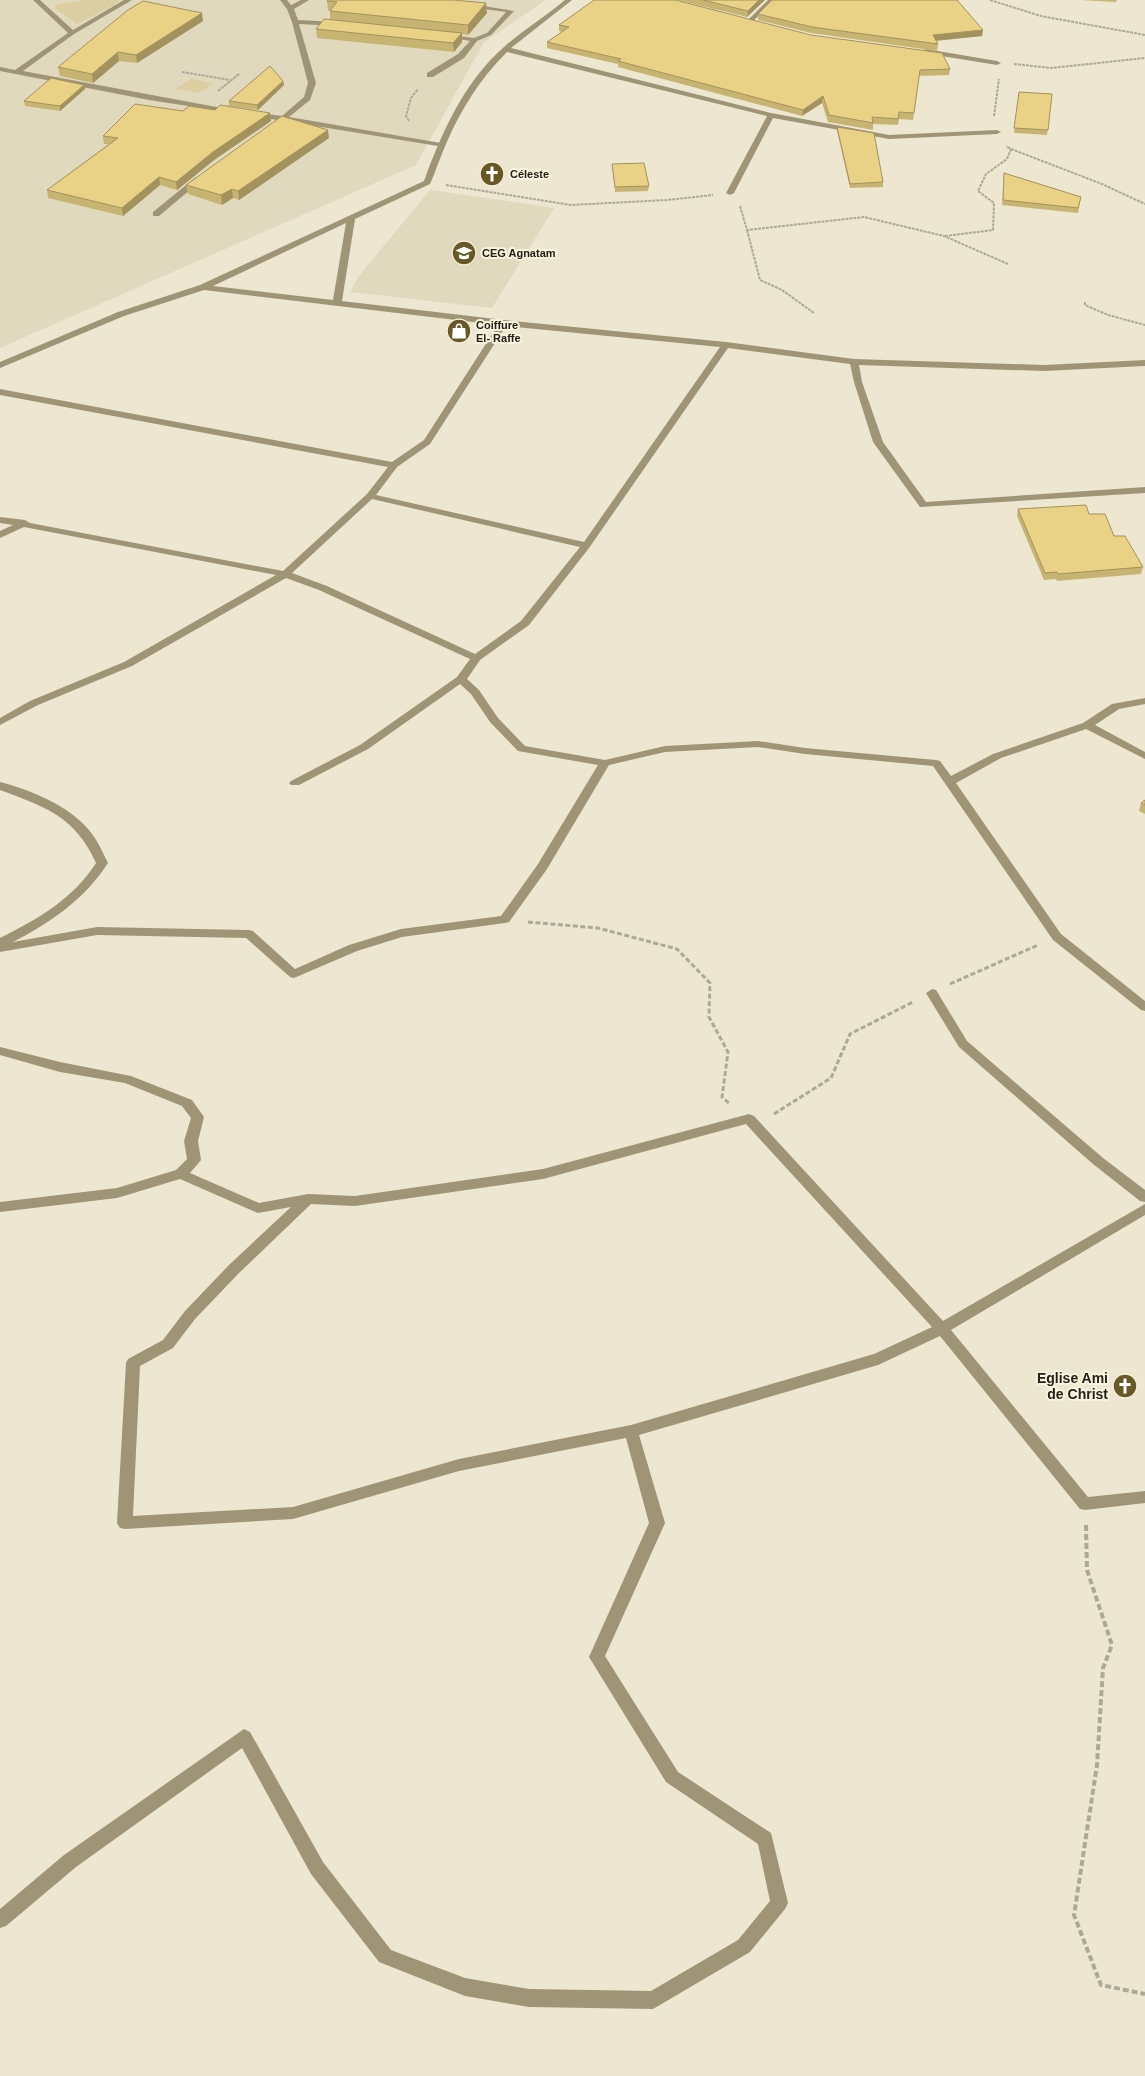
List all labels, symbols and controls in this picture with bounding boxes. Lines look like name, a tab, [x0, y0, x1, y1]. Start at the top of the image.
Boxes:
church icon: Céleste	[479, 161, 505, 187]
place label: Céleste	[510, 168, 549, 180]
school or university icon: CEG Agnatam	[451, 240, 477, 266]
place label: CEG Agnatam	[482, 247, 556, 259]
shop icon: Coiffure El- Raffe	[446, 318, 472, 344]
place label: Coiffure El- Raffe	[476, 319, 521, 344]
place label: Eglise Ami de Christ	[1037, 1370, 1108, 1402]
church icon: Eglise Ami de Christ	[1112, 1373, 1138, 1399]

